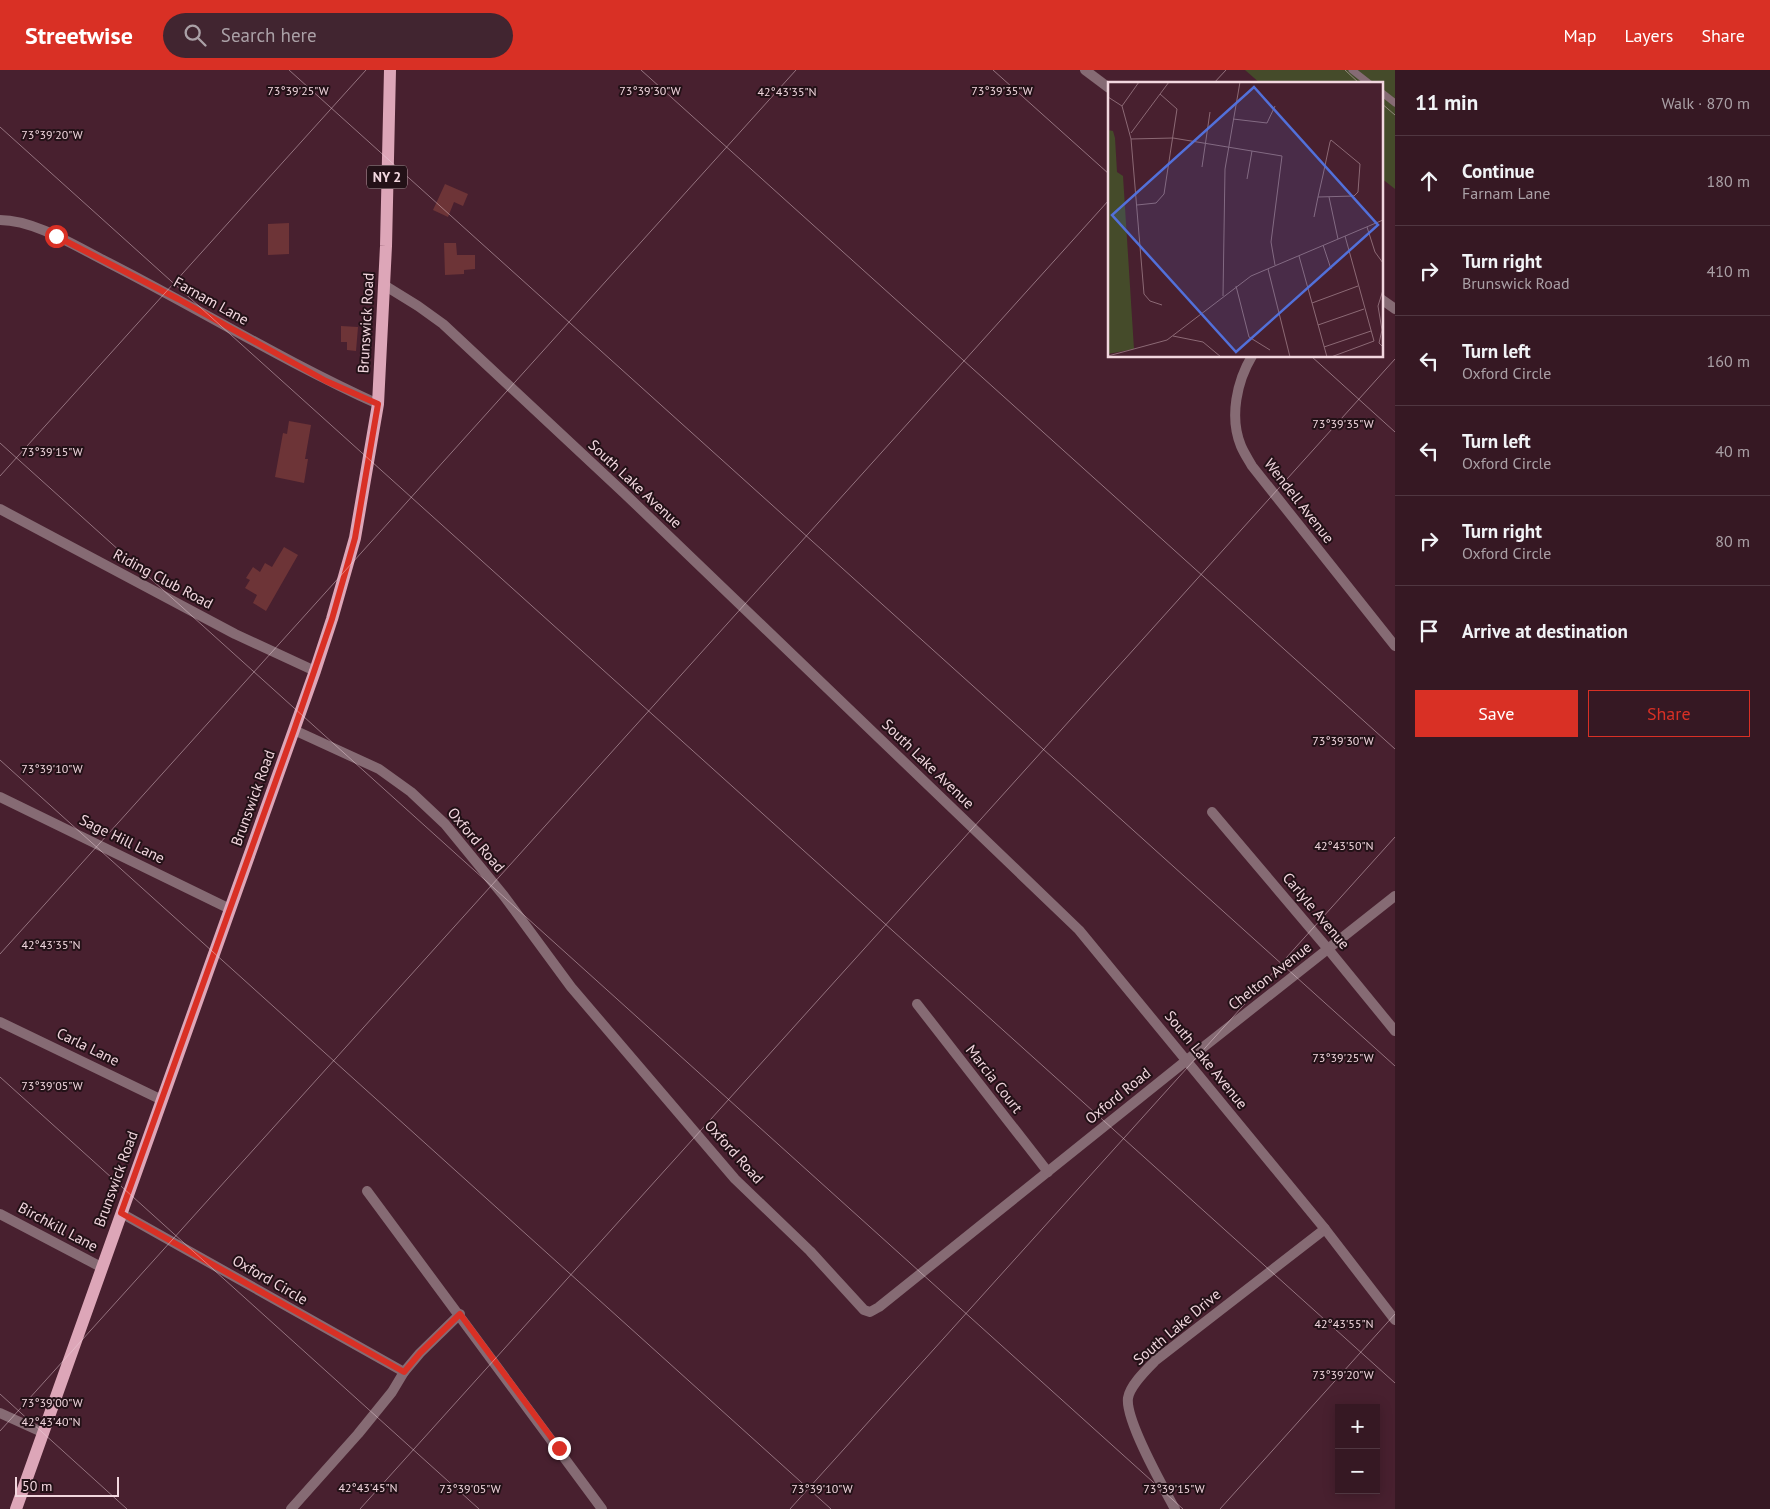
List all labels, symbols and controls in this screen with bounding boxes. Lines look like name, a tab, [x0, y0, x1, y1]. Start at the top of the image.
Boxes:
search box	[163, 13, 513, 58]
text: Streetwise	[25, 20, 133, 51]
icon: search	[181, 21, 209, 49]
text: Search here	[221, 23, 317, 47]
text: Map	[1564, 24, 1596, 47]
text: Layers	[1624, 24, 1673, 47]
text: Share	[1701, 24, 1745, 47]
inset map	[1108, 82, 1382, 358]
text: 73°39'25"W	[267, 83, 329, 98]
text: 73°39'30"W	[619, 83, 681, 98]
text: 73°39'35"W	[971, 83, 1033, 98]
text: 42°43'35"N	[757, 84, 817, 99]
text: 11 min	[1415, 89, 1478, 116]
text: Walk · 870 m	[1661, 93, 1750, 113]
text: 73°39'20"W	[21, 127, 83, 142]
text: Continue	[1462, 159, 1534, 183]
road number: NY 2	[367, 165, 407, 188]
icon: ahead	[1415, 167, 1443, 195]
text: 180 m	[1707, 171, 1750, 191]
text: Farnam Lane	[1462, 183, 1550, 203]
route start	[45, 225, 68, 248]
text: Turn right	[1462, 249, 1542, 273]
icon: right	[1415, 257, 1443, 285]
text: 410 m	[1707, 261, 1750, 281]
street label: Farnam Lane	[170, 272, 252, 329]
street label: Brunswick Road	[353, 272, 378, 374]
text: Brunswick Road	[1462, 273, 1570, 293]
text: Turn left	[1462, 339, 1531, 363]
icon: left	[1415, 347, 1443, 375]
text: 160 m	[1707, 351, 1750, 371]
text: Oxford Circle	[1462, 363, 1551, 383]
text: 73°39'35"W	[1312, 416, 1374, 431]
text: Turn left	[1462, 429, 1531, 453]
street label: South Lake Avenue	[585, 435, 686, 532]
icon: left	[1415, 437, 1443, 465]
text: 40 m	[1715, 441, 1750, 461]
text: 73°39'15"W	[21, 444, 83, 459]
text: Oxford Circle	[1462, 453, 1551, 473]
street label: Wendell Avenue	[1260, 454, 1338, 547]
text: Turn right	[1462, 519, 1542, 543]
icon: right	[1415, 527, 1443, 555]
text: 80 m	[1715, 531, 1750, 551]
text: Oxford Circle	[1462, 543, 1551, 563]
street label: Riding Club Road	[110, 544, 216, 613]
icon: arrive	[1415, 617, 1443, 645]
text: Arrive at destination	[1462, 619, 1628, 643]
button: Save	[1415, 690, 1578, 737]
button: Share	[1588, 690, 1750, 737]
street label: South Lake Avenue	[878, 715, 979, 813]
text: 73°39'30"W	[1312, 733, 1374, 748]
street label: Brunswick Road	[226, 747, 279, 848]
text: 73°39'10"W	[21, 761, 83, 776]
street label: Oxford Road	[444, 803, 509, 876]
street label: Sage Hill Lane	[76, 810, 168, 867]
text: 42°43'50"N	[1314, 838, 1374, 853]
street label: Carlyle Avenue	[1279, 868, 1354, 953]
text: 42°43'35"N	[21, 937, 81, 952]
street label: Chelton Avenue	[1224, 937, 1315, 1014]
street label: South Lake Avenue	[1161, 1007, 1252, 1113]
street label: Carla Lane	[54, 1023, 123, 1070]
street label: Marcia Court	[962, 1041, 1027, 1117]
text: 73°39'25"W	[1312, 1050, 1374, 1065]
street label: Oxford Road	[1081, 1063, 1154, 1128]
text: 73°39'05"W	[21, 1078, 83, 1093]
street label: Oxford Road	[701, 1116, 768, 1187]
street label: Brunswick Road	[89, 1128, 142, 1229]
street label: Birchkill Lane	[15, 1198, 101, 1255]
street label: Oxford Circle	[229, 1250, 311, 1309]
street label: South Lake Drive	[1129, 1284, 1224, 1369]
text: 42°43'55"N	[1314, 1316, 1374, 1331]
text: 73°39'20"W	[1312, 1367, 1374, 1382]
text: 73°39'00"W	[21, 1395, 83, 1410]
map controls	[1335, 1404, 1380, 1494]
button: +	[1335, 1404, 1380, 1449]
text: 42°43'40"N	[21, 1414, 81, 1429]
route end	[548, 1437, 571, 1460]
button: −	[1335, 1449, 1380, 1494]
scale bar	[15, 1474, 119, 1497]
text: 50 m	[22, 1477, 52, 1495]
text: 42°43'45"N	[338, 1480, 398, 1495]
text: 73°39'05"W	[439, 1481, 501, 1496]
text: 73°39'10"W	[791, 1481, 853, 1496]
text: 73°39'15"W	[1143, 1481, 1205, 1496]

